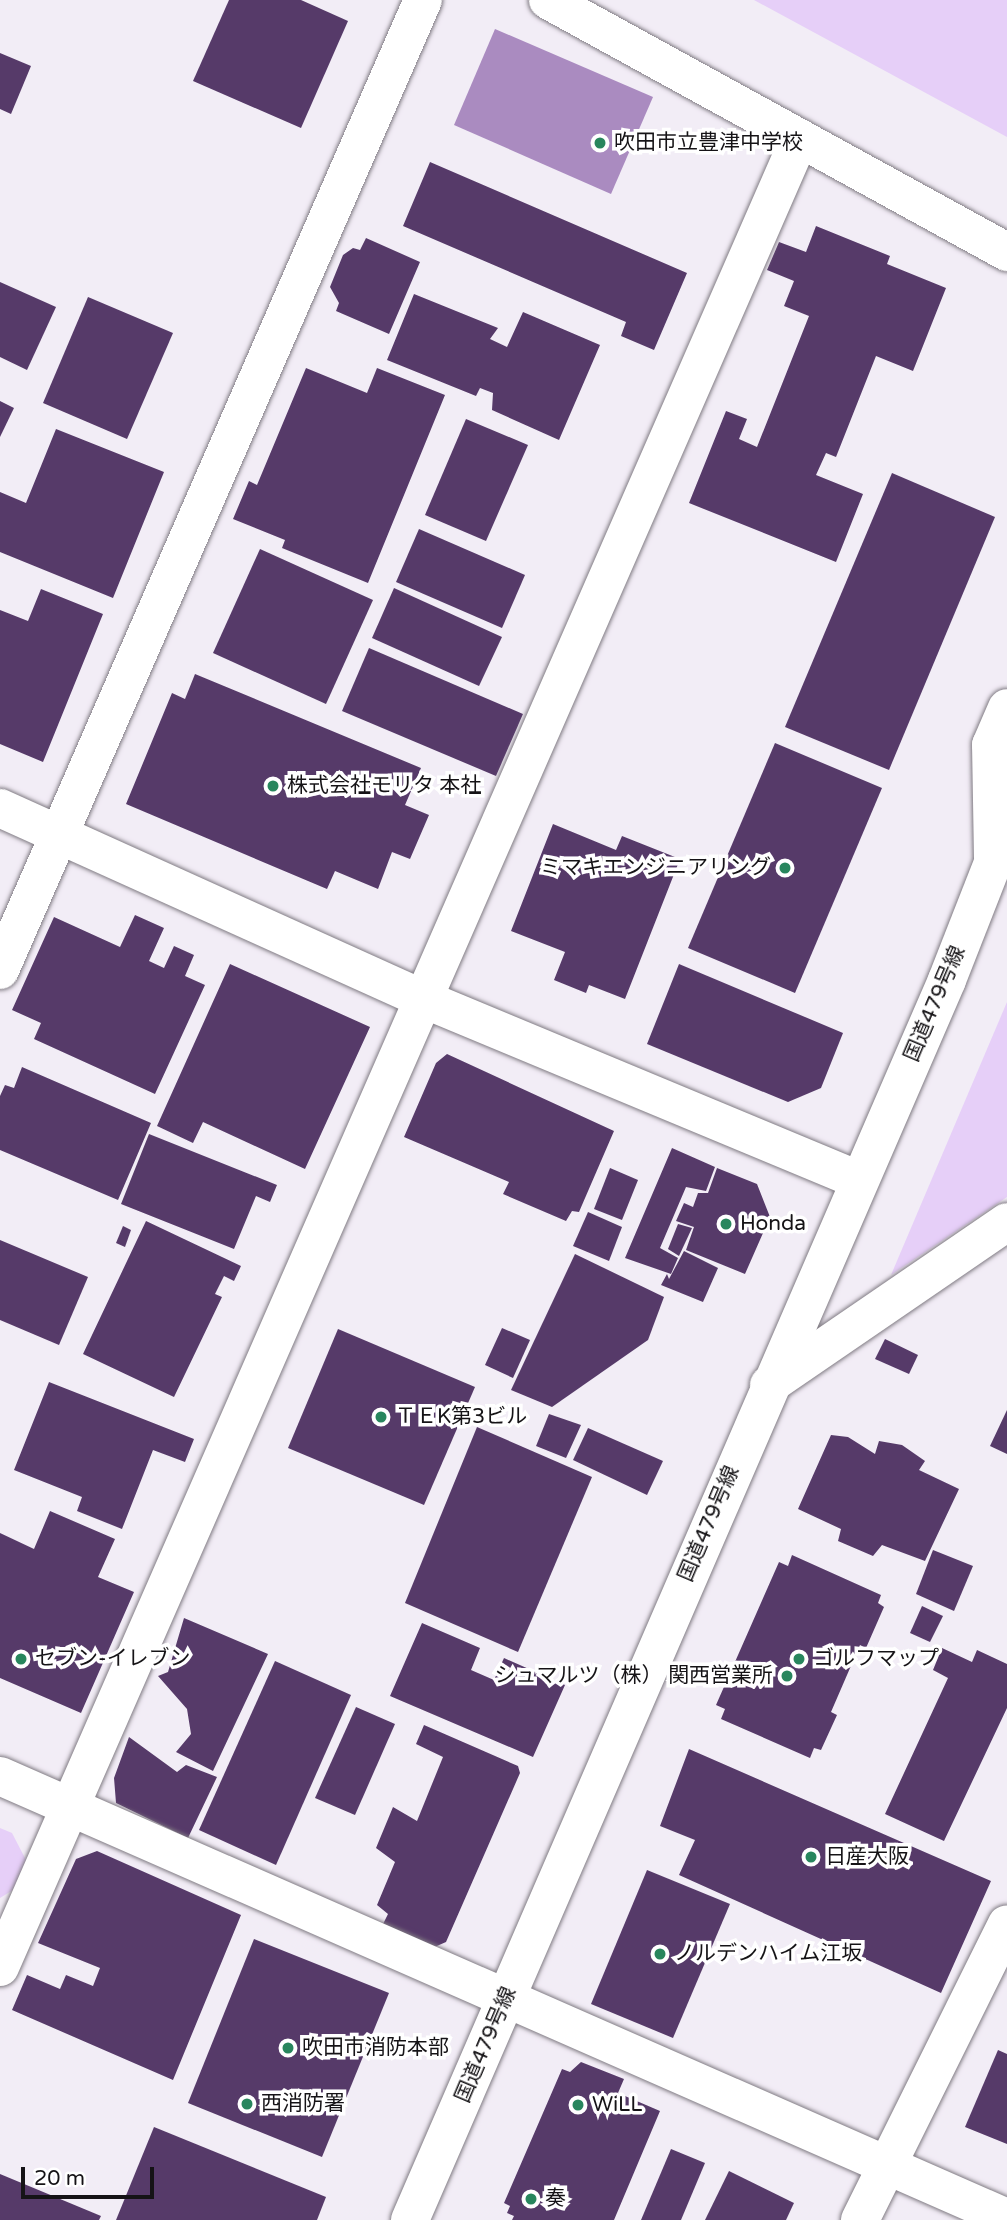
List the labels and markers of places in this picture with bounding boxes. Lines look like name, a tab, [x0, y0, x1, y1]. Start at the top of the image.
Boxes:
place label: 吹田市立豊津中学校	[614, 130, 803, 156]
marker: 吹田市立豊津中学校	[592, 135, 608, 151]
place label: 株式会社モリタ 本社	[287, 773, 481, 799]
marker: 株式会社モリタ 本社	[265, 778, 281, 794]
place label: ミマキエンジニアリング	[540, 855, 771, 881]
marker: ミマキエンジニアリング	[777, 860, 793, 876]
place label: Honda	[740, 1211, 806, 1237]
marker: Honda	[718, 1216, 734, 1232]
place label: ＴＥK第3ビル	[395, 1404, 527, 1430]
marker: ＴＥK第3ビル	[373, 1409, 389, 1425]
place label: セブン-イレブン	[35, 1646, 191, 1672]
place label: ゴルフマップ	[813, 1646, 939, 1672]
marker: セブン-イレブン	[13, 1651, 29, 1667]
marker: ゴルフマップ	[791, 1651, 807, 1667]
place label: シュマルツ（株） 関西営業所	[495, 1663, 773, 1689]
marker: シュマルツ（株） 関西営業所	[779, 1668, 795, 1684]
place label: 日産大阪	[825, 1844, 909, 1870]
marker: 日産大阪	[803, 1849, 819, 1865]
place label: ノルデンハイム江坂	[674, 1941, 863, 1967]
marker: ノルデンハイム江坂	[652, 1946, 668, 1962]
place label: 吹田市消防本部	[302, 2035, 449, 2061]
marker: 吹田市消防本部	[280, 2040, 296, 2056]
place label: 西消防署	[261, 2091, 345, 2117]
place label: WiLL	[592, 2092, 642, 2118]
marker: 西消防署	[239, 2096, 255, 2112]
marker: WiLL	[570, 2097, 586, 2113]
place label: 奏	[545, 2186, 566, 2212]
marker: 奏	[523, 2191, 539, 2207]

